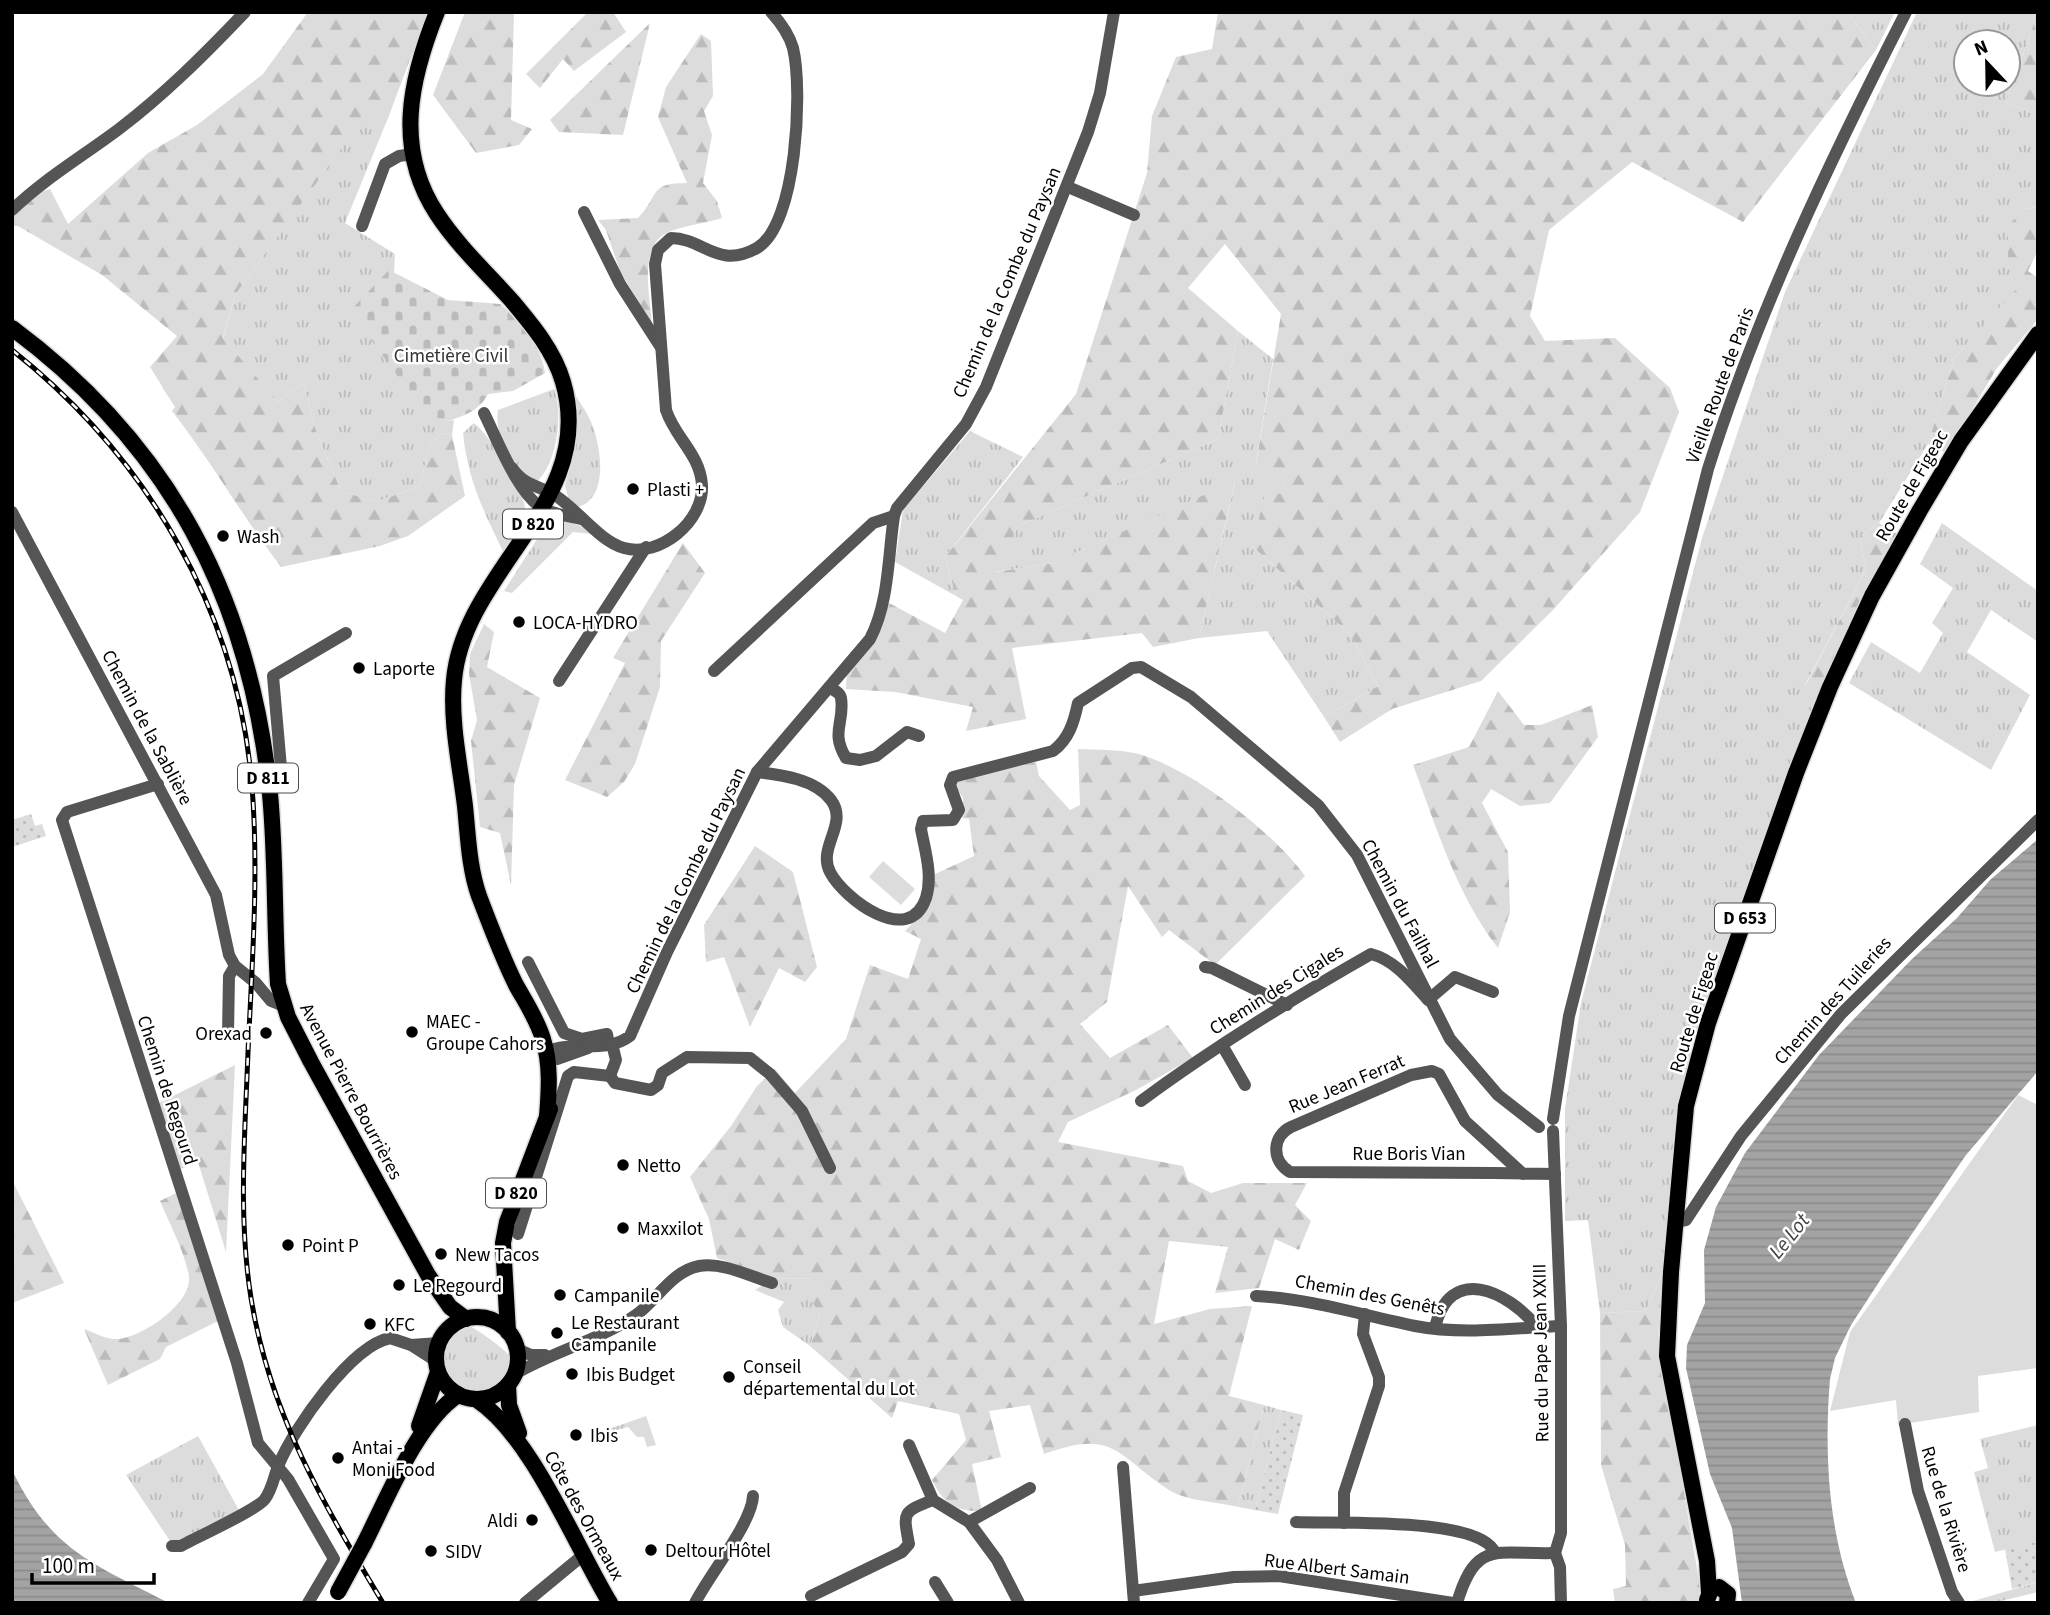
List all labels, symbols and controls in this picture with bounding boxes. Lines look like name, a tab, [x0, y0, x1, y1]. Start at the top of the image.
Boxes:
north arrow	[1952, 28, 2022, 98]
text: N	[1970, 34, 1992, 64]
street label: Chemin de la Combe du Paysan	[946, 163, 1068, 402]
street label: Vieille Route de Paris	[1680, 304, 1761, 467]
park label: Cimetière Civil	[394, 343, 508, 370]
street label: Route de Figeac	[1869, 425, 1955, 547]
place label: Plasti +	[647, 477, 704, 504]
marker: Plasti +	[625, 481, 641, 497]
road number: D 820	[503, 510, 563, 538]
place label: Wash	[237, 524, 280, 551]
marker: Wash	[215, 528, 231, 544]
place label: LOCA-HYDRO	[533, 610, 638, 637]
marker: LOCA-HYDRO	[511, 614, 527, 630]
street label: Chemin de la Sablière	[94, 645, 199, 810]
place label: Laporte	[373, 656, 435, 683]
marker: Laporte	[351, 660, 367, 676]
street label: Chemin de la Combe du Paysan	[620, 763, 753, 998]
road number: D 811	[238, 764, 298, 792]
street label: Chemin du Failhal	[1354, 834, 1445, 973]
road number: D 653	[1715, 903, 1775, 932]
street label: Chemin des Tuileries	[1768, 931, 1898, 1071]
street label: Chemin des Cigales	[1205, 938, 1349, 1042]
street label: Route de Figeac	[1663, 948, 1726, 1076]
street label: Avenue Pierre Bourrières	[293, 999, 409, 1185]
place label: MAEC - Groupe Cahors	[426, 1009, 544, 1058]
street label: Chemin de Regourd	[130, 1012, 203, 1169]
place label: Orexad	[195, 1021, 252, 1048]
marker: MAEC - Groupe Cahors	[404, 1024, 420, 1040]
marker: Orexad	[258, 1025, 274, 1041]
street label: Rue Jean Ferrat	[1284, 1048, 1409, 1121]
street label: Rue Boris Vian	[1352, 1141, 1466, 1168]
place label: Netto	[637, 1153, 681, 1180]
marker: Netto	[615, 1157, 631, 1173]
road number: D 820	[486, 1178, 546, 1208]
water label: Le Lot	[1761, 1206, 1817, 1265]
place label: Maxxilot	[637, 1216, 704, 1243]
marker: Maxxilot	[615, 1220, 631, 1236]
place label: Point P	[302, 1233, 359, 1260]
marker: Point P	[280, 1237, 296, 1253]
place label: New Tacos	[455, 1242, 539, 1269]
marker: New Tacos	[433, 1246, 449, 1262]
street label: Rue du Pape Jean XXIII	[1526, 1263, 1557, 1443]
street label: Chemin des Genêts	[1293, 1268, 1447, 1323]
place label: Le Regourd	[413, 1273, 502, 1300]
marker: Le Regourd	[391, 1277, 407, 1293]
place label: Campanile	[574, 1283, 659, 1310]
marker: Campanile	[552, 1287, 568, 1303]
place label: Le Restaurant Campanile	[571, 1310, 680, 1359]
place label: KFC	[384, 1312, 415, 1339]
marker: KFC	[362, 1316, 378, 1332]
marker: Le Restaurant Campanile	[549, 1325, 565, 1341]
place label: Conseil départemental du Lot	[743, 1354, 915, 1403]
place label: Ibis Budget	[586, 1362, 676, 1389]
marker: Ibis Budget	[564, 1366, 580, 1382]
marker: Conseil départemental du Lot	[721, 1369, 737, 1385]
place label: Ibis	[590, 1423, 618, 1450]
marker: Ibis	[568, 1427, 584, 1443]
place label: Antai - Moni Food	[352, 1435, 435, 1484]
street label: Rue de la Rivière	[1914, 1443, 1978, 1576]
street label: Côte des Ormeaux	[537, 1446, 631, 1586]
marker: Antai - Moni Food	[330, 1450, 346, 1466]
place label: Aldi	[488, 1508, 518, 1535]
marker: Aldi	[524, 1512, 540, 1528]
place label: Deltour Hôtel	[665, 1538, 771, 1565]
place label: SIDV	[445, 1539, 482, 1566]
scale bar	[32, 1542, 154, 1586]
marker: Deltour Hôtel	[643, 1542, 659, 1558]
marker: SIDV	[423, 1543, 439, 1559]
street label: Rue Albert Samain	[1263, 1547, 1411, 1592]
text: 100 m	[42, 1551, 95, 1581]

